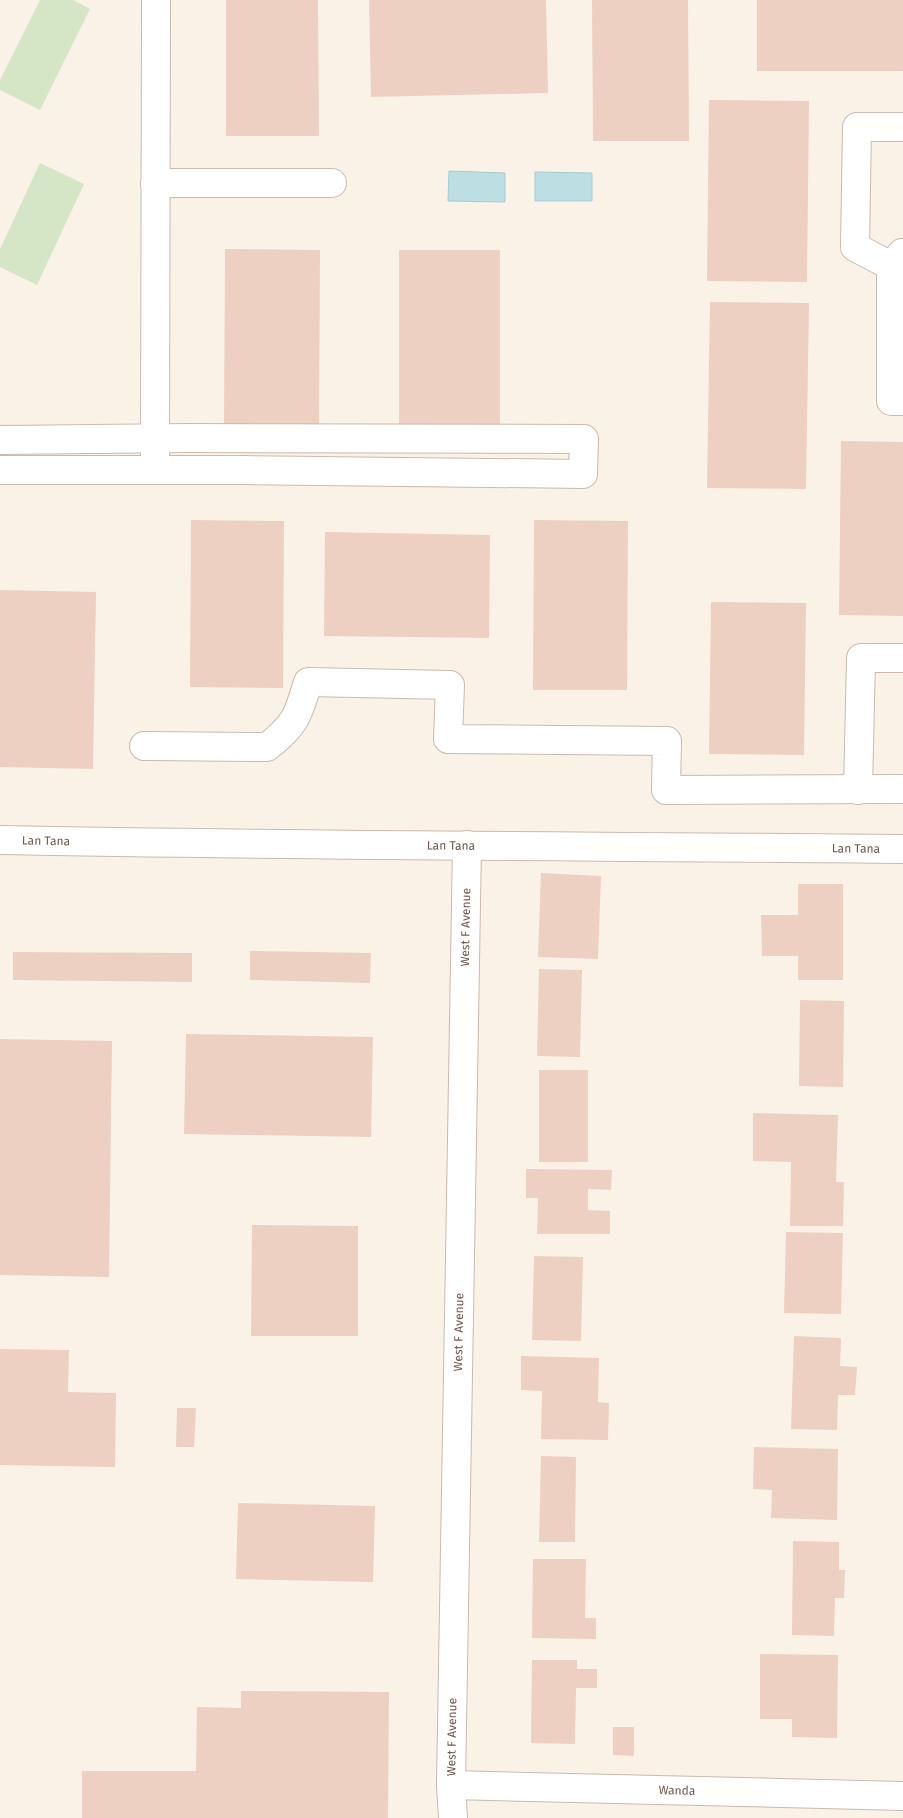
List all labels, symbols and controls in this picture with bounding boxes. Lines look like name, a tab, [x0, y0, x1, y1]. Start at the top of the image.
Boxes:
street label: Lan Tana	[22, 833, 70, 848]
street label: Lan Tana	[427, 838, 475, 853]
street label: Lan Tana	[832, 841, 880, 856]
street label: West F Avenue	[458, 888, 473, 967]
street label: West F Avenue	[451, 1293, 466, 1371]
street label: West F Avenue	[444, 1698, 459, 1776]
street label: Wanda	[658, 1783, 696, 1798]

